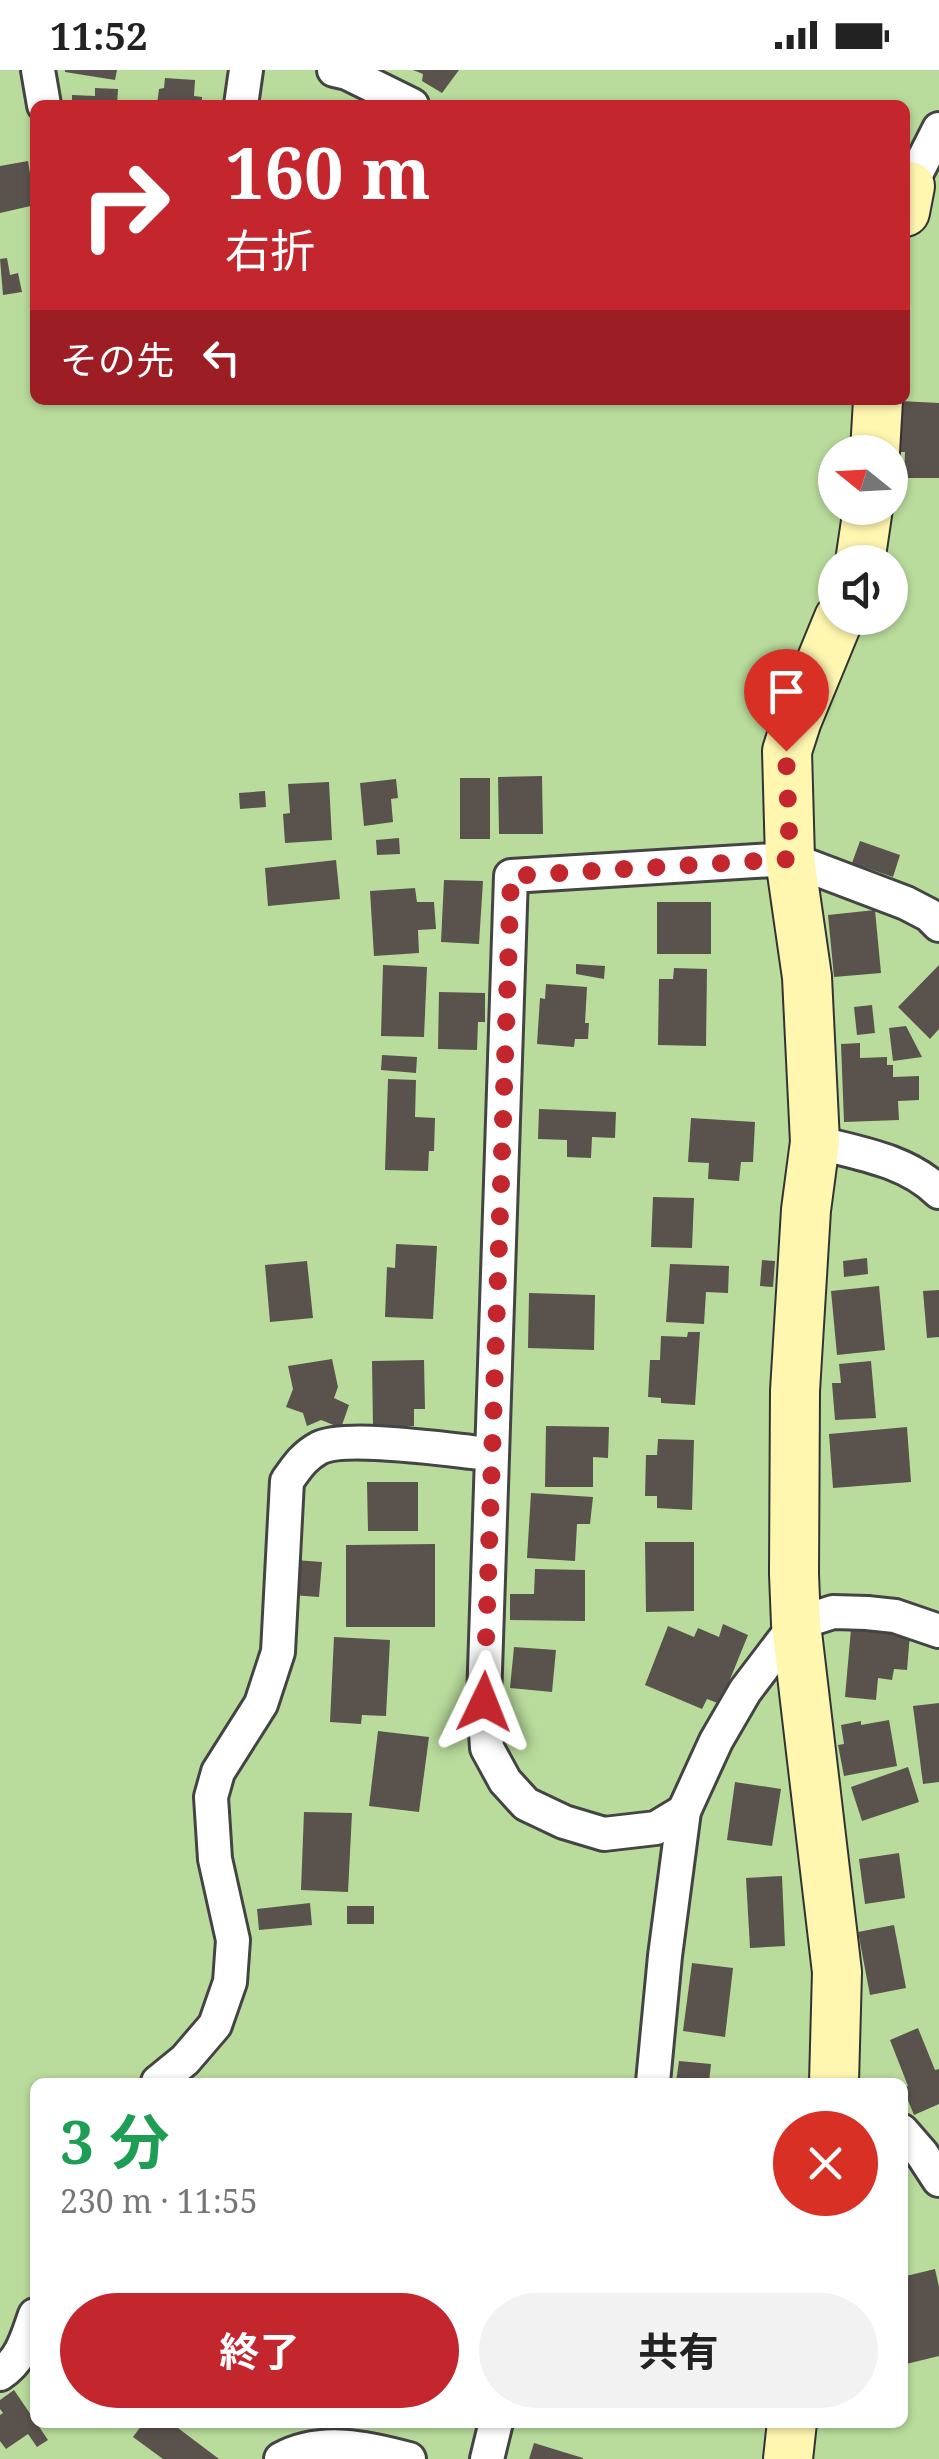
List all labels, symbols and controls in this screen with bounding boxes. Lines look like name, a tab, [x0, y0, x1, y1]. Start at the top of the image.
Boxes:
text: 11:52	[50, 9, 147, 61]
text: 160 m	[225, 124, 431, 220]
icon: right	[60, 140, 190, 270]
text: 右折	[225, 219, 315, 280]
icon: left	[194, 330, 249, 385]
text: その先	[60, 333, 174, 385]
north arrow	[818, 435, 908, 525]
map controls	[818, 435, 908, 635]
button: sound	[818, 545, 908, 635]
pin	[744, 649, 829, 752]
icon: arrive	[759, 664, 814, 719]
position arrow	[432, 1650, 536, 1754]
text: 3 分	[60, 2100, 170, 2182]
button: close	[773, 2111, 878, 2216]
text: 230 m · 11:55	[60, 2179, 258, 2222]
button: 終了	[60, 2293, 459, 2408]
button: 共有	[479, 2293, 878, 2408]

